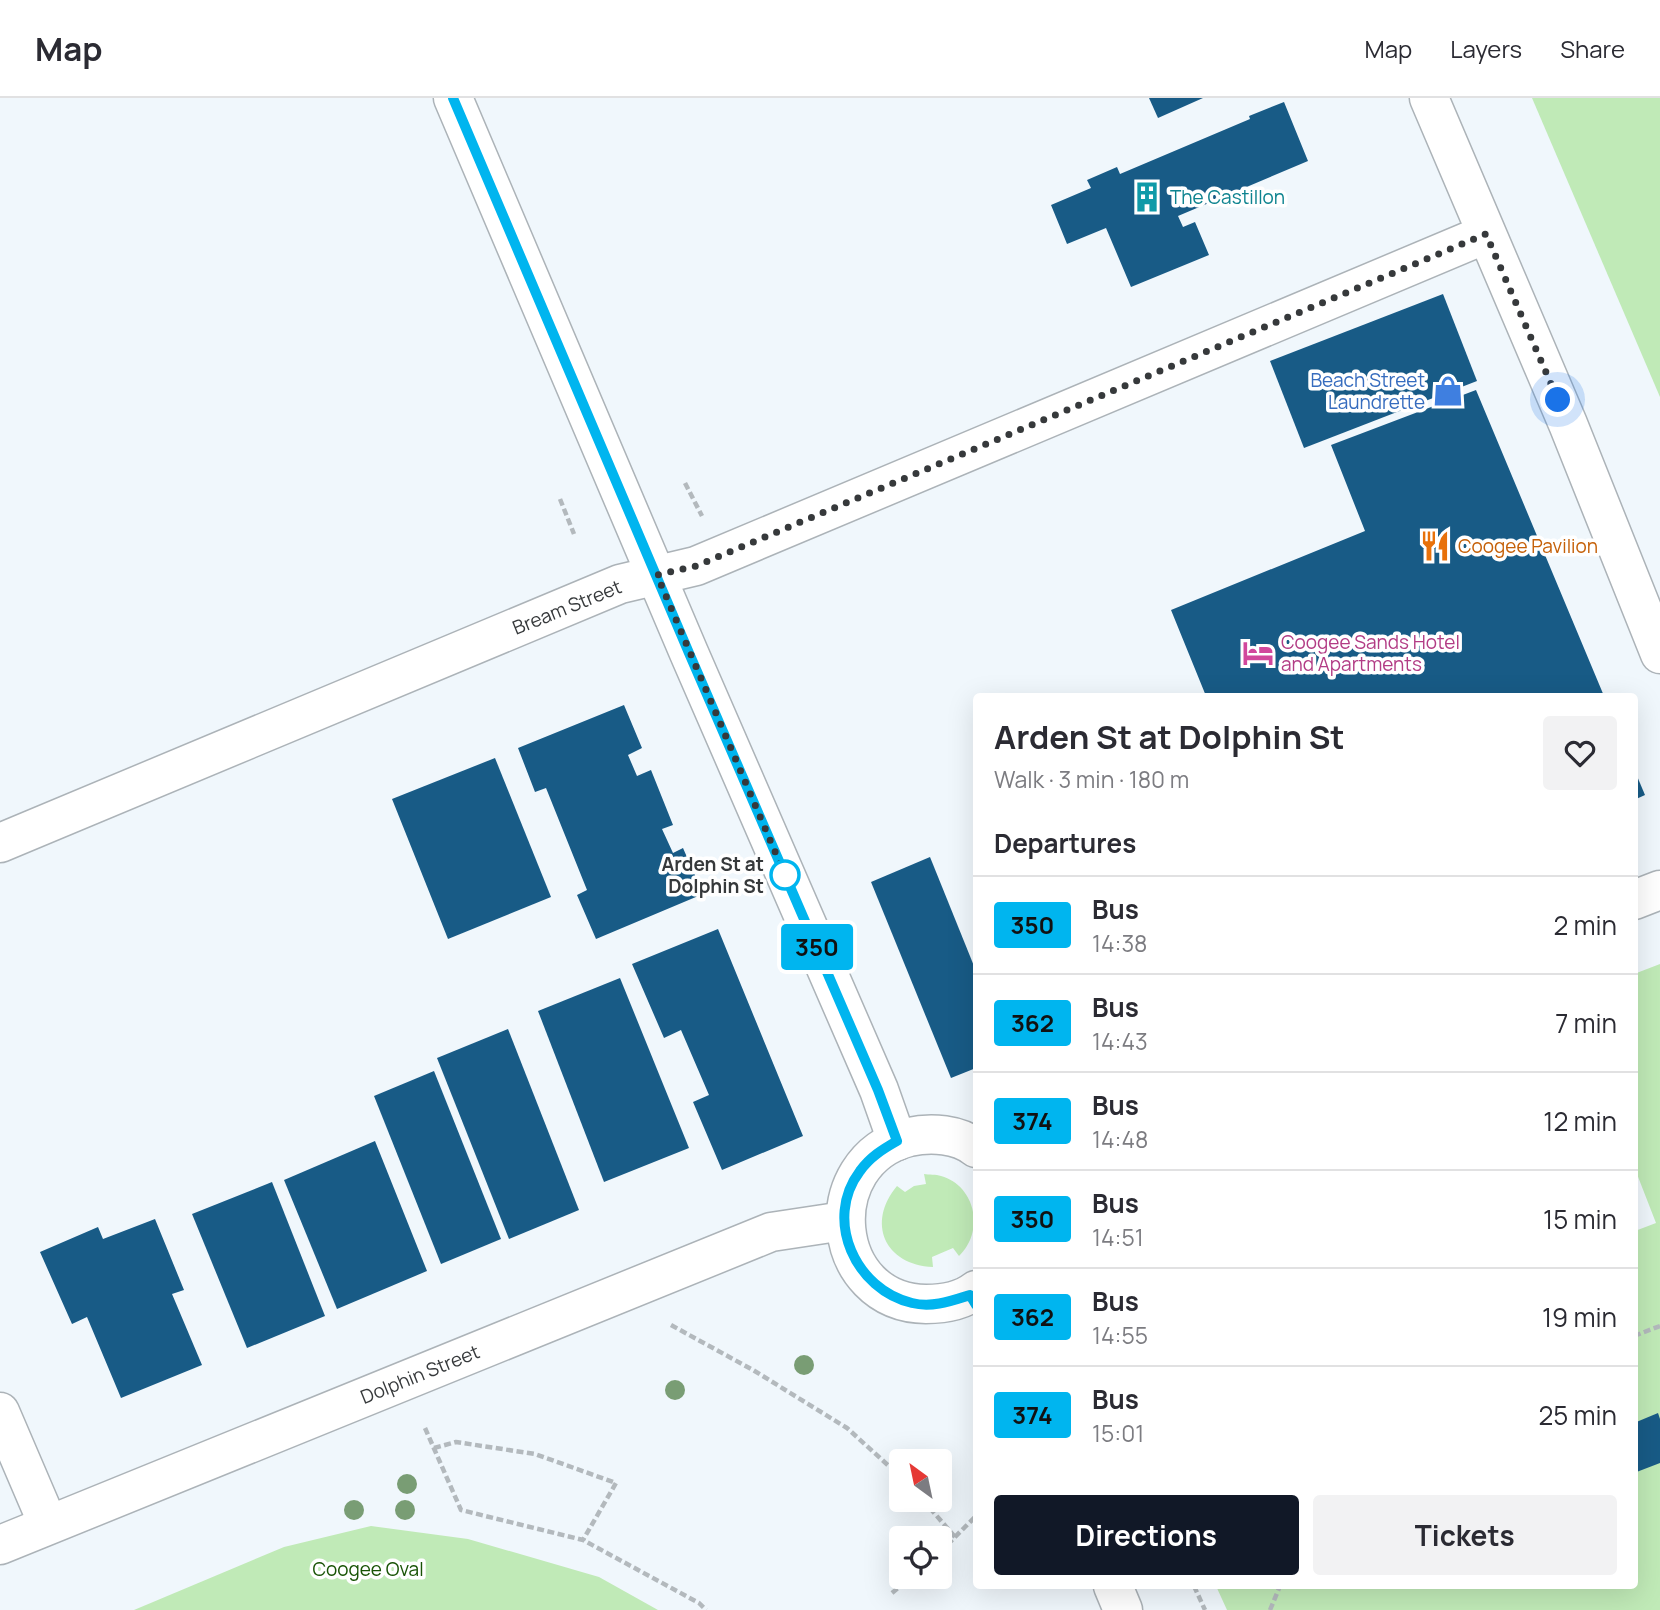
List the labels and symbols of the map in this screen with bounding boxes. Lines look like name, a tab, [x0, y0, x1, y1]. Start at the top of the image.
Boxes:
building icon: The Castillon	[1130, 180, 1164, 214]
place label: The Castillon	[1170, 184, 1285, 210]
place label: Beach Street Laundrette	[1310, 367, 1425, 415]
shop icon: Beach Street Laundrette	[1431, 374, 1465, 408]
your location	[1540, 382, 1575, 417]
restaurant icon: Coogee Pavilion	[1418, 529, 1452, 563]
place label: Coogee Pavilion	[1458, 533, 1598, 559]
street label: Bream Street	[509, 573, 625, 641]
place label: Coogee Sands Hotel and Apartments	[1281, 629, 1460, 677]
hotel icon: Coogee Sands Hotel and Apartments	[1241, 636, 1275, 670]
place label: Arden St at Dolphin St	[662, 851, 764, 899]
marker: Arden St at Dolphin St	[770, 860, 800, 890]
line badge: 350	[777, 924, 857, 970]
street label: Dolphin Street	[357, 1338, 483, 1410]
north arrow	[889, 1449, 952, 1512]
park label: Coogee Oval	[312, 1556, 424, 1582]

